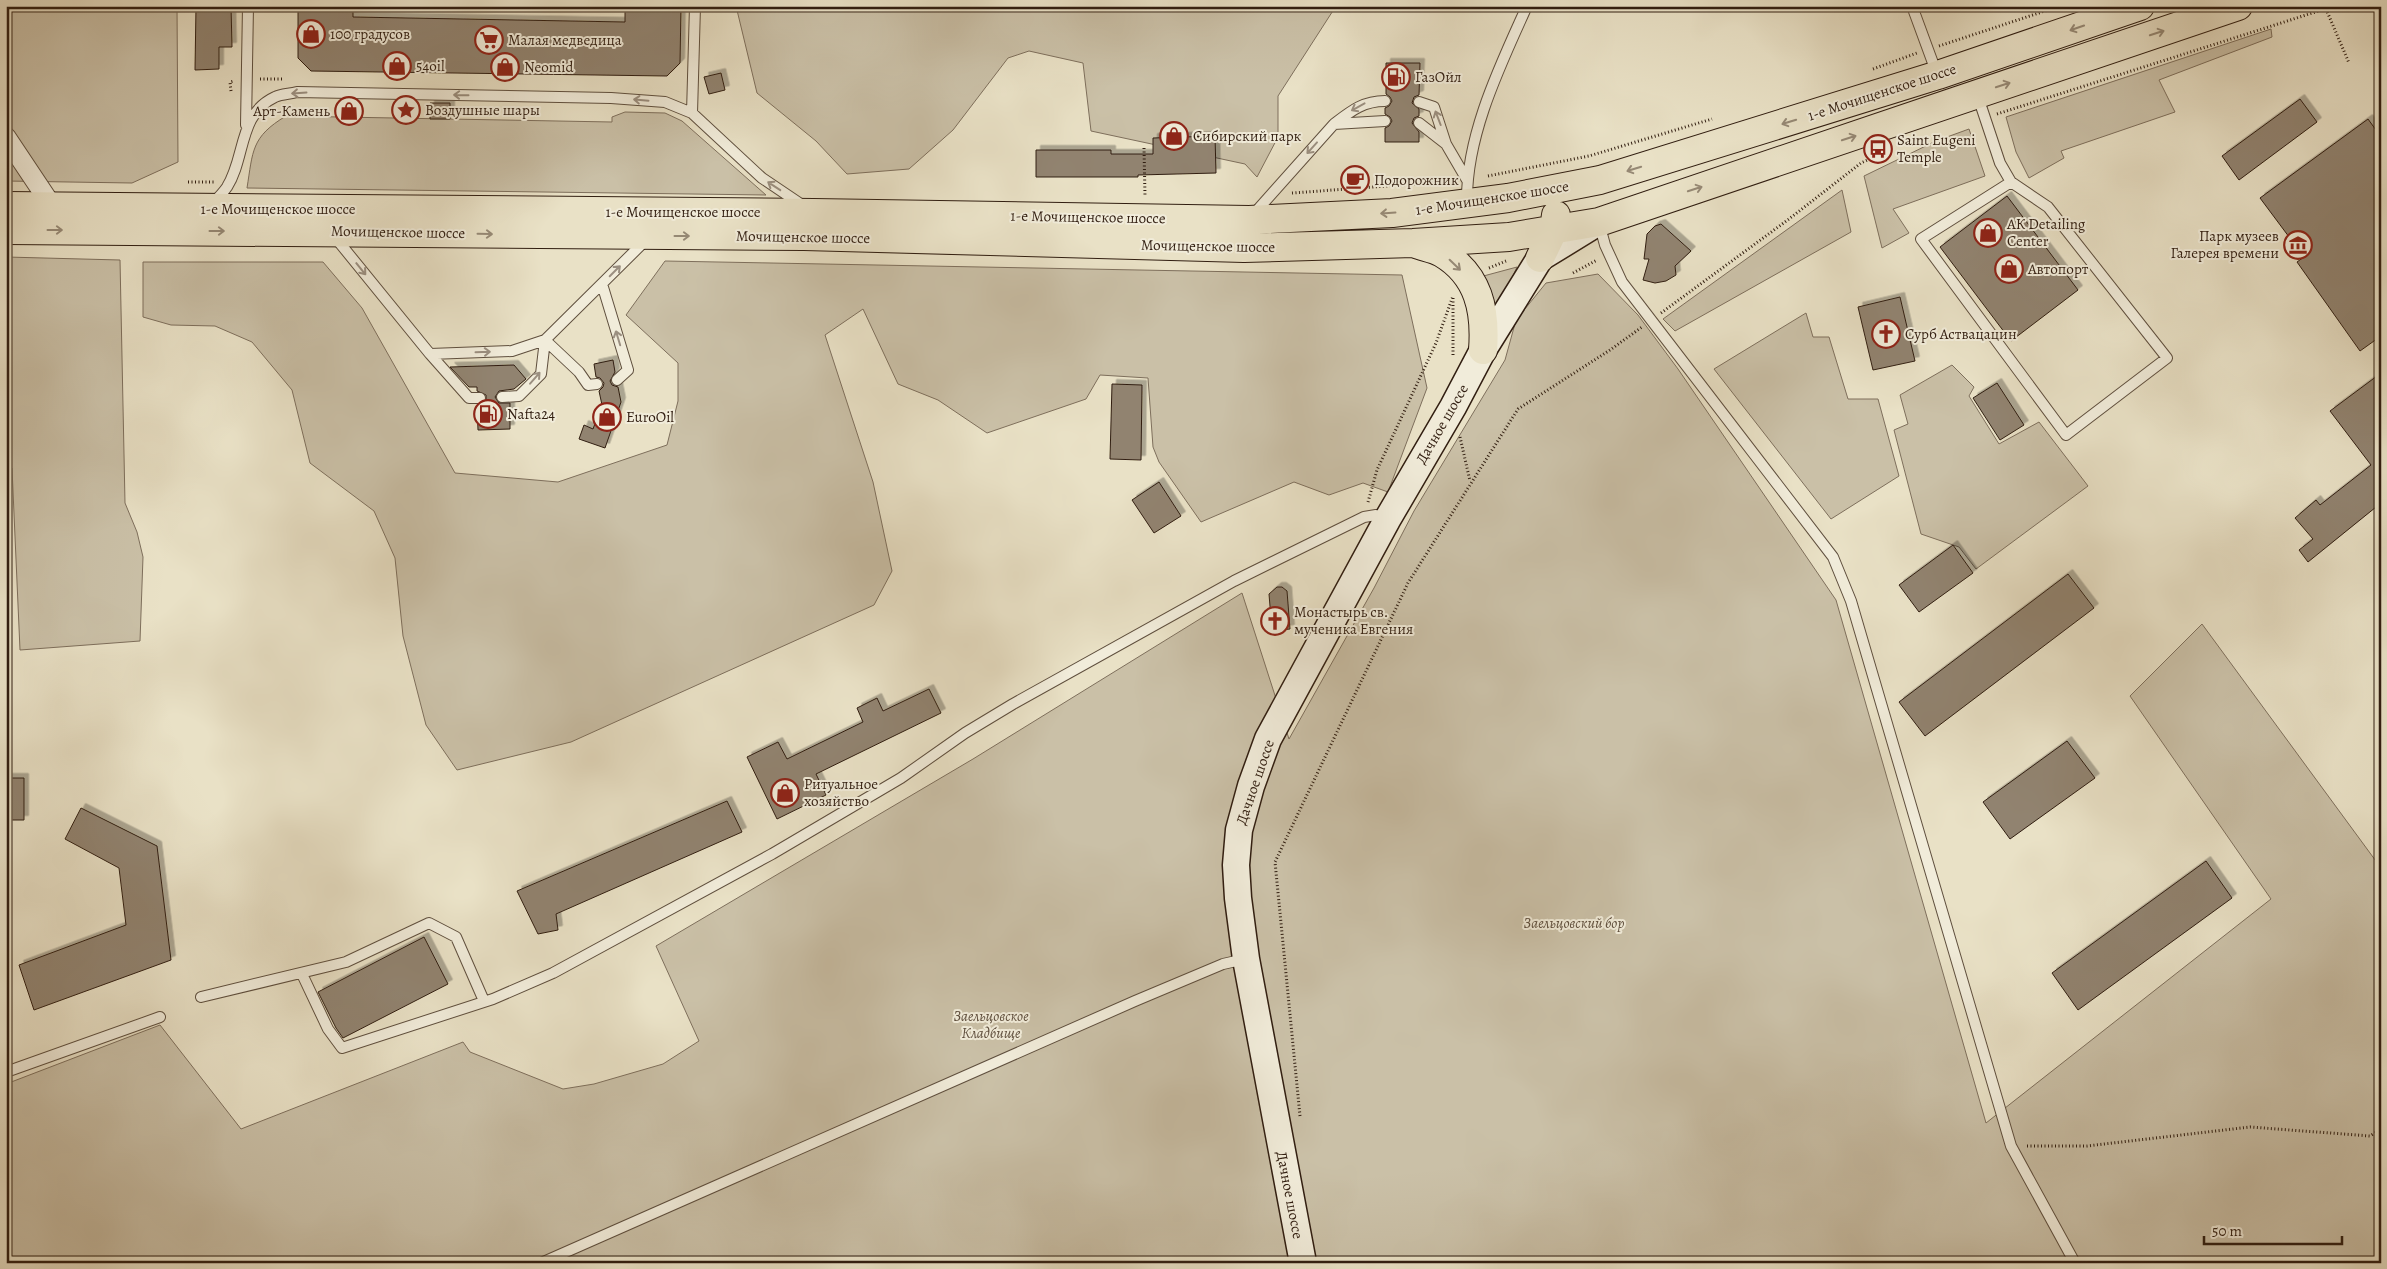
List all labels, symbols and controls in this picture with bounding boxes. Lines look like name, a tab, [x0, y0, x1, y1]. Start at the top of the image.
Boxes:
shop icon: 100 градусов	[296, 19, 326, 49]
one-way arrow	[2069, 23, 2085, 33]
place label: 100 градусов	[330, 24, 410, 44]
supermarket icon: Малая медведица	[474, 25, 504, 55]
one-way arrow	[2148, 28, 2164, 38]
place label: Малая медведица	[508, 30, 622, 50]
shop icon: 54oil	[382, 51, 412, 81]
shop icon: Neomid	[490, 52, 520, 82]
place label: 54oil	[416, 56, 445, 76]
place label: Neomid	[524, 57, 574, 77]
street label: 1-е Мочищенское шоссе	[1805, 58, 1959, 125]
fuel station icon: ГазОйл	[1381, 62, 1411, 92]
place label: ГазОйл	[1415, 67, 1461, 87]
one-way arrow	[1994, 79, 2010, 89]
one-way arrow	[291, 89, 307, 98]
one-way arrow	[454, 90, 470, 100]
place icon: Воздушные шары	[391, 95, 421, 125]
one-way arrow	[634, 95, 650, 105]
shop icon: Арт-Камень	[334, 96, 364, 126]
place label: Воздушные шары	[425, 100, 540, 120]
place label: Арт-Камень	[252, 101, 330, 121]
one-way arrow	[1351, 103, 1365, 113]
one-way arrow	[1433, 111, 1442, 126]
one-way arrow	[1782, 117, 1798, 127]
shop icon: Сибирский парк	[1159, 121, 1189, 151]
place label: Сибирский парк	[1193, 126, 1302, 146]
place label: Saint Eugeni Temple	[1897, 130, 1975, 167]
one-way arrow	[1841, 133, 1856, 142]
bus stop icon: Saint Eugeni Temple	[1863, 134, 1893, 164]
one-way arrow	[1306, 141, 1318, 154]
cafe icon: Подорожник	[1340, 165, 1370, 195]
one-way arrow	[1626, 165, 1642, 175]
place label: Подорожник	[1374, 170, 1459, 190]
street label: 1-е Мочищенское шоссе	[1414, 176, 1570, 220]
one-way arrow	[767, 180, 781, 191]
one-way arrow	[1687, 184, 1703, 194]
street label: 1-е Мочищенское шоссе	[200, 199, 356, 219]
street label: 1-е Мочищенское шоссе	[605, 202, 761, 222]
street label: 1-е Мочищенское шоссе	[1010, 206, 1166, 228]
one-way arrow	[1381, 208, 1397, 218]
place label: АК Detailing Center	[2006, 214, 2086, 251]
shop icon: АК Detailing Center	[1973, 218, 2003, 248]
street label: Мочищенское шоссе	[331, 221, 466, 243]
one-way arrow	[46, 225, 63, 235]
one-way arrow	[209, 226, 225, 236]
street label: Мочищенское шоссе	[736, 226, 871, 248]
place label: Парк музеев Галерея времени	[2170, 226, 2279, 263]
one-way arrow	[477, 229, 493, 238]
museum icon: Парк музеев Галерея времени	[2283, 230, 2313, 260]
one-way arrow	[674, 231, 690, 241]
street label: Мочищенское шоссе	[1141, 235, 1276, 257]
shop icon: Автопорт	[1994, 254, 2024, 284]
one-way arrow	[1449, 259, 1462, 271]
place label: Автопорт	[2027, 259, 2089, 279]
one-way arrow	[355, 263, 366, 276]
one-way arrow	[609, 264, 621, 277]
church icon: Сурб Аствацацин	[1871, 319, 1901, 349]
place label: Сурб Аствацацин	[1905, 324, 2017, 344]
one-way arrow	[613, 330, 623, 346]
one-way arrow	[475, 348, 491, 357]
one-way arrow	[530, 372, 541, 385]
street label: Дачное шоссе	[1411, 380, 1473, 468]
fuel station icon: Nafta24	[473, 399, 503, 429]
shop icon: EuroOil	[592, 402, 622, 432]
place label: Nafta24	[507, 404, 555, 424]
place label: EuroOil	[626, 407, 674, 427]
place label: Монастырь св. мученика Евгения	[1294, 602, 1413, 639]
church icon: Монастырь св. мученика Евгения	[1260, 606, 1290, 636]
street label: Дачное шоссе	[1231, 736, 1279, 827]
place label: Ритуальное хозяйство	[804, 774, 878, 811]
shop icon: Ритуальное хозяйство	[770, 778, 800, 808]
park label: Заельцовский бор	[1524, 913, 1624, 933]
park label: Заельцовское Кладбище	[953, 1006, 1029, 1043]
street label: Дачное шоссе	[1272, 1149, 1308, 1241]
scale bar	[2204, 1214, 2342, 1246]
text: 50 m	[2212, 1221, 2242, 1241]

